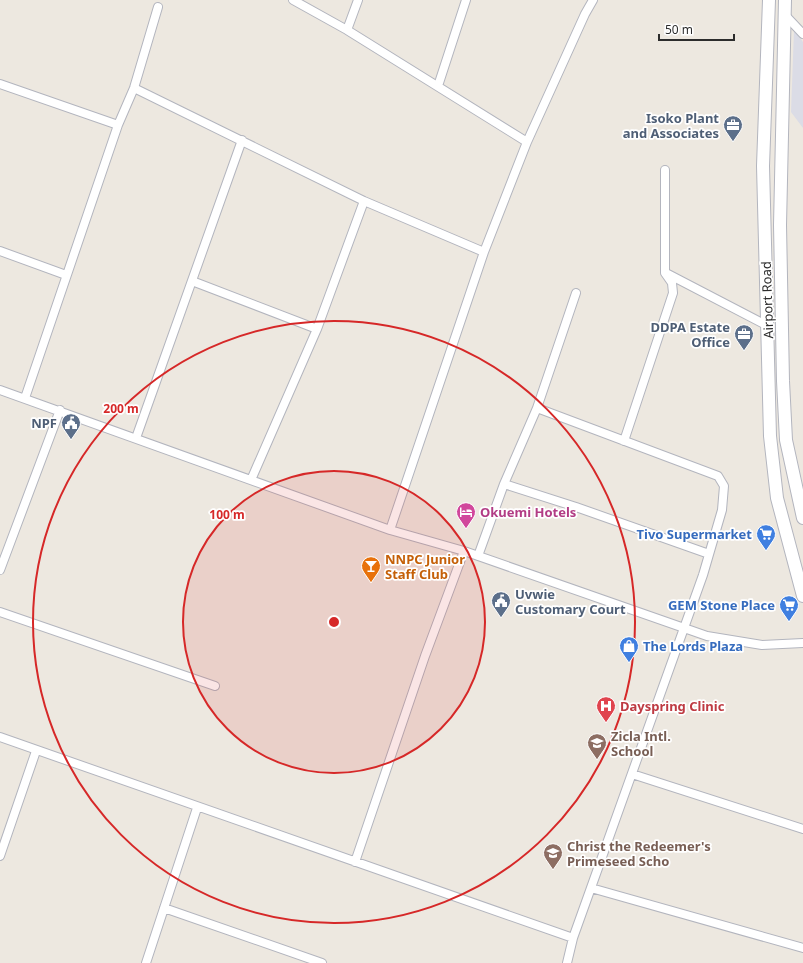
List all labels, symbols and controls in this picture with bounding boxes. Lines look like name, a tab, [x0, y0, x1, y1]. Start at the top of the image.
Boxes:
scale bar	[659, 16, 734, 42]
text: 50 m	[665, 21, 693, 38]
place label: Isoko Plant and Associates	[623, 109, 719, 142]
office icon: Isoko Plant and Associates	[722, 114, 744, 142]
street label: Airport Road	[757, 261, 777, 339]
place label: DDPA Estate Office	[651, 318, 730, 351]
office icon: DDPA Estate Office	[733, 323, 755, 351]
text: 200 m	[103, 400, 139, 417]
public building icon: NPF	[60, 412, 82, 440]
place label: NPF	[31, 414, 57, 432]
hotel icon: Okuemi Hotels	[455, 501, 477, 529]
place label: Okuemi Hotels	[480, 503, 576, 521]
text: 100 m	[209, 506, 245, 523]
supermarket icon: Tivo Supermarket	[755, 523, 777, 551]
place label: Tivo Supermarket	[637, 525, 752, 543]
place label: NNPC Junior Staff Club	[385, 550, 465, 583]
bar icon: NNPC Junior Staff Club	[360, 555, 382, 583]
place label: Uvwie Customary Court	[515, 585, 626, 618]
public building icon: Uvwie Customary Court	[490, 590, 512, 618]
supermarket icon: GEM Stone Place	[778, 594, 800, 622]
place label: GEM Stone Place	[668, 596, 775, 614]
centre of rings	[327, 615, 341, 629]
shop icon: The Lords Plaza	[618, 635, 640, 663]
place label: The Lords Plaza	[643, 637, 743, 655]
hospital icon: Dayspring Clinic	[595, 695, 617, 723]
place label: Dayspring Clinic	[620, 697, 725, 715]
place label: Zicla Intl. School	[611, 727, 671, 760]
school or university icon: Zicla Intl. School	[586, 732, 608, 760]
place label: Christ the Redeemer's Primeseed Scho	[567, 837, 711, 870]
school or university icon: Christ the Redeemer's Primeseed Scho	[542, 842, 564, 870]

